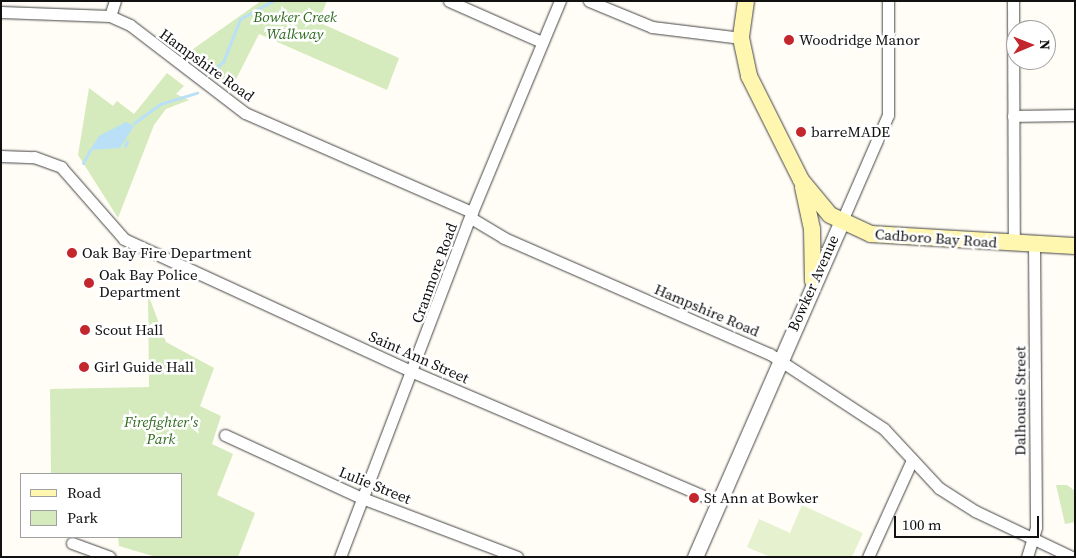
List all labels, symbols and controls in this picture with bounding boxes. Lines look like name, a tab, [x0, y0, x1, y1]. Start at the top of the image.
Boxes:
park label: Bowker Creek Walkway	[253, 7, 337, 42]
north arrow	[1006, 20, 1056, 70]
street label: Hampshire Road	[156, 25, 258, 105]
place label: Woodridge Manor	[799, 31, 920, 49]
marker: Woodridge Manor	[783, 34, 795, 46]
text: N	[1035, 39, 1055, 50]
place label: barreMADE	[811, 123, 890, 141]
marker: barreMADE	[795, 126, 807, 138]
street label: Cranmore Road	[408, 220, 460, 326]
street label: Cadboro Bay Road	[874, 225, 998, 251]
street label: Bowker Avenue	[784, 232, 842, 334]
place label: Oak Bay Fire Department	[82, 244, 251, 262]
marker: Oak Bay Fire Department	[66, 247, 78, 259]
place label: Oak Bay Police Department	[99, 265, 198, 300]
marker: Oak Bay Police Department	[83, 277, 95, 289]
street label: Hampshire Road	[652, 280, 762, 340]
place label: Scout Hall	[95, 321, 163, 339]
marker: Scout Hall	[79, 324, 91, 336]
street label: Saint Ann Street	[366, 327, 472, 387]
street label: Dalhousie Street	[1011, 346, 1029, 456]
place label: Girl Guide Hall	[94, 358, 194, 376]
marker: Girl Guide Hall	[78, 361, 90, 373]
park label: Firefighter's Park	[124, 412, 198, 447]
street label: Lulie Street	[336, 462, 414, 508]
legend	[20, 473, 182, 538]
text: Road	[67, 482, 101, 503]
place label: St Ann at Bowker	[704, 489, 818, 507]
marker: St Ann at Bowker	[688, 492, 700, 504]
scale bar	[896, 506, 1041, 538]
text: Park	[67, 507, 98, 528]
text: 100 m	[902, 514, 942, 535]

